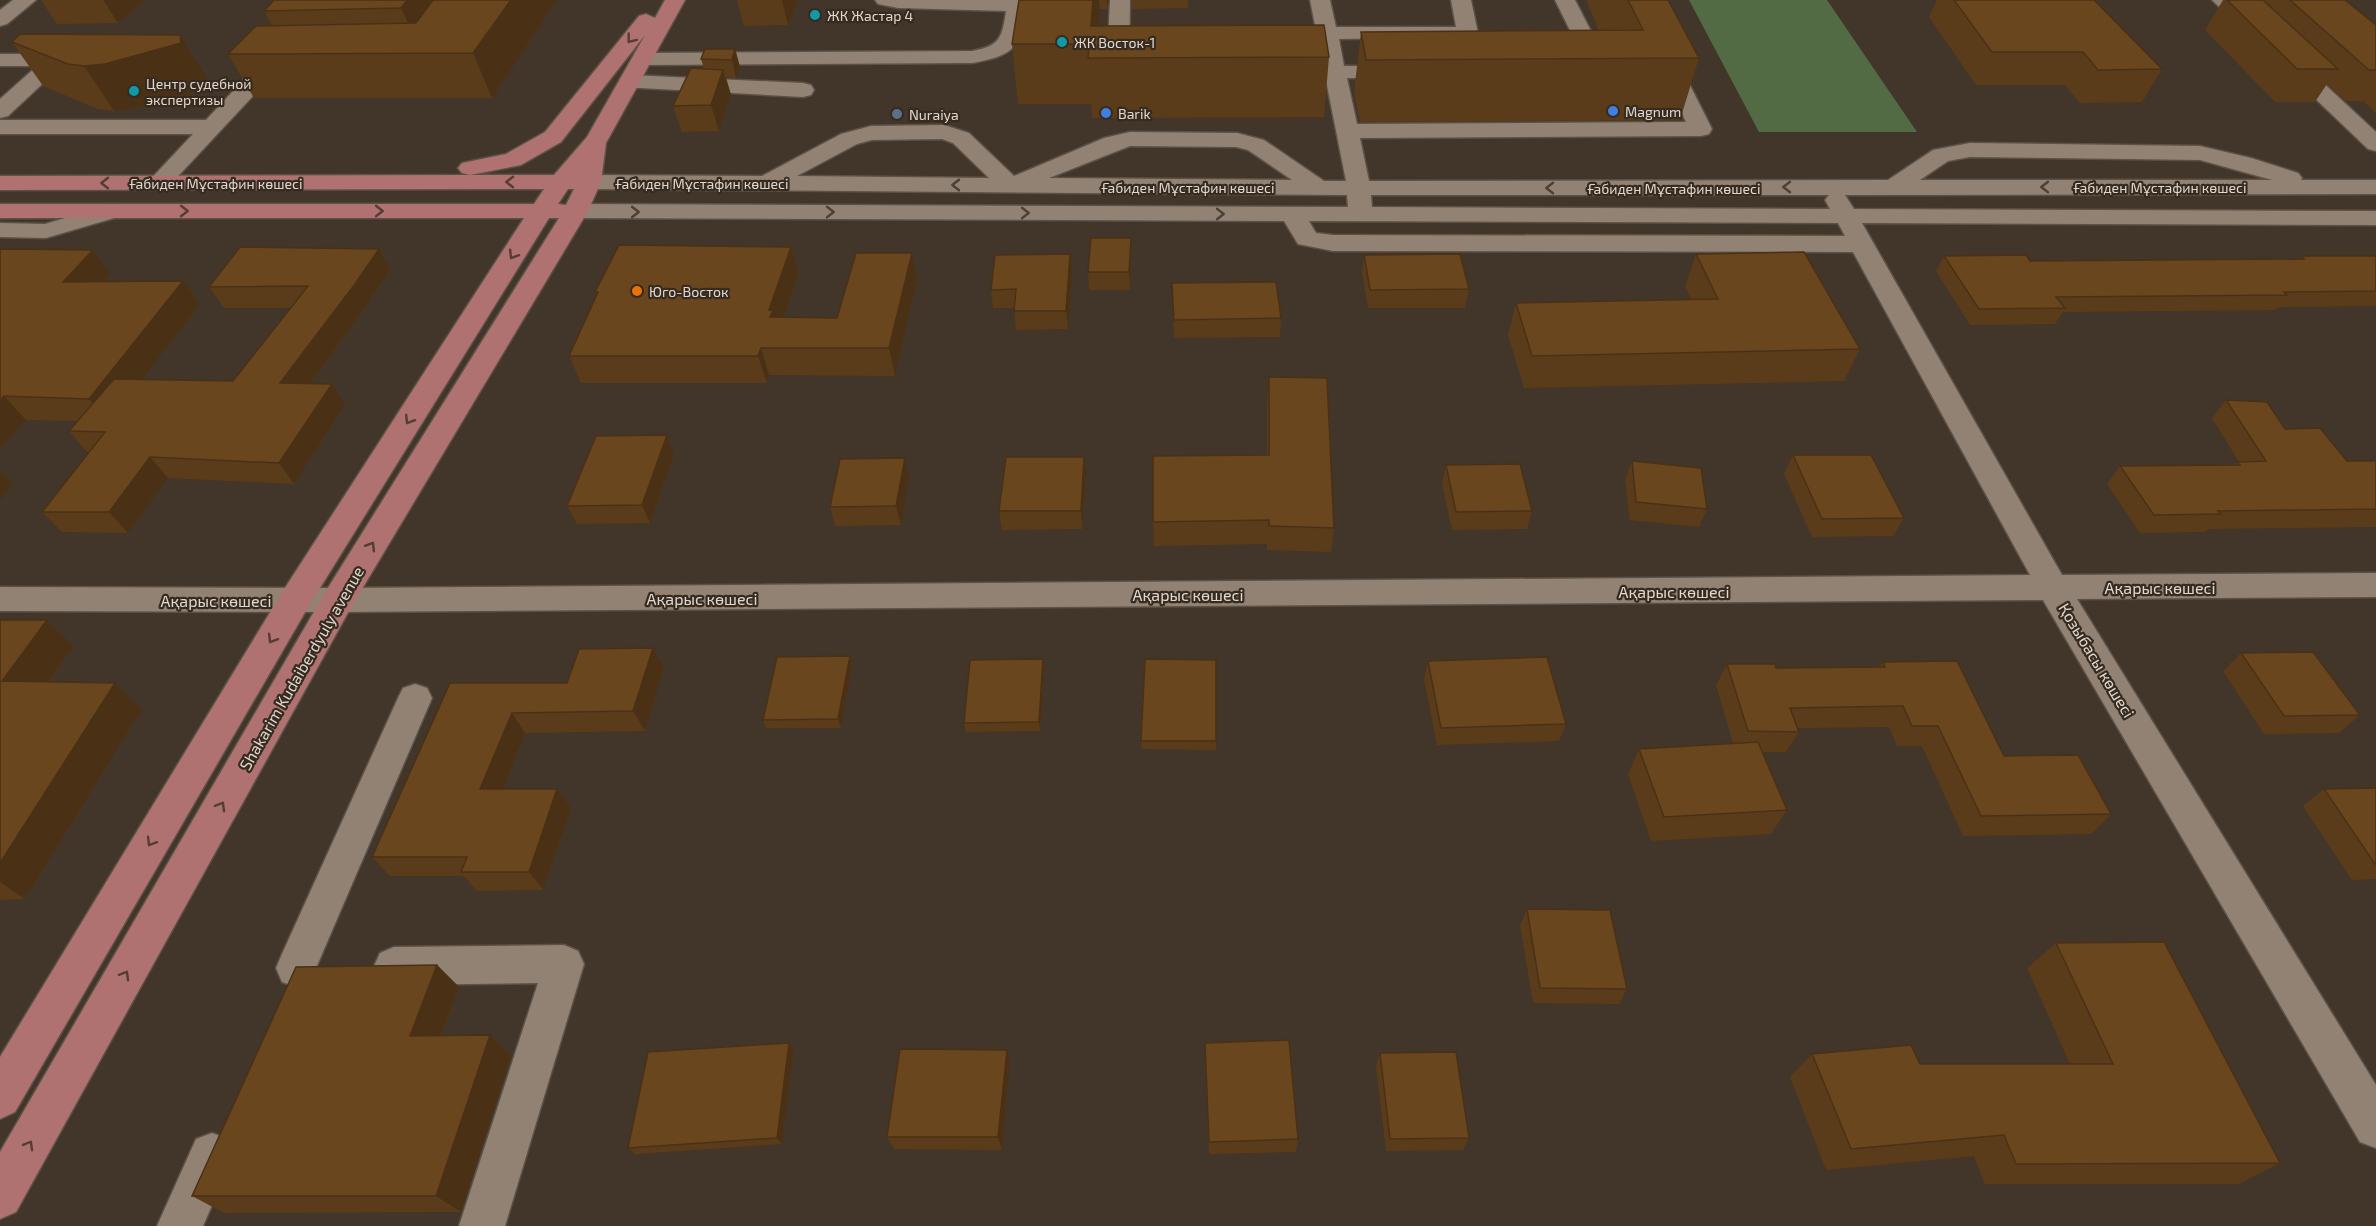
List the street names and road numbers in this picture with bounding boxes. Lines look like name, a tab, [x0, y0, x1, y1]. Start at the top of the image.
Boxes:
street label: Ғабиден Мұстафин көшесі	[130, 175, 302, 192]
street label: Ғабиден Мұстафин көшесі	[616, 175, 788, 192]
street label: Ғабиден Мұстафин көшесі	[1102, 179, 1274, 196]
street label: Ғабиден Мұстафин көшесі	[2074, 179, 2246, 196]
street label: Ғабиден Мұстафин көшесі	[1588, 180, 1760, 197]
street label: Shakarim Kudaiberdyuly avenue	[235, 563, 367, 773]
street label: Ақарыс көшесі	[2105, 578, 2216, 597]
street label: Ақарыс көшесі	[1619, 582, 1730, 601]
street label: Ақарыс көшесі	[1133, 585, 1244, 604]
street label: Ақарыс көшесі	[647, 589, 758, 608]
street label: Ақарыс көшесі	[161, 591, 272, 610]
street label: Қозыбасы көшесі	[2055, 599, 2139, 721]

